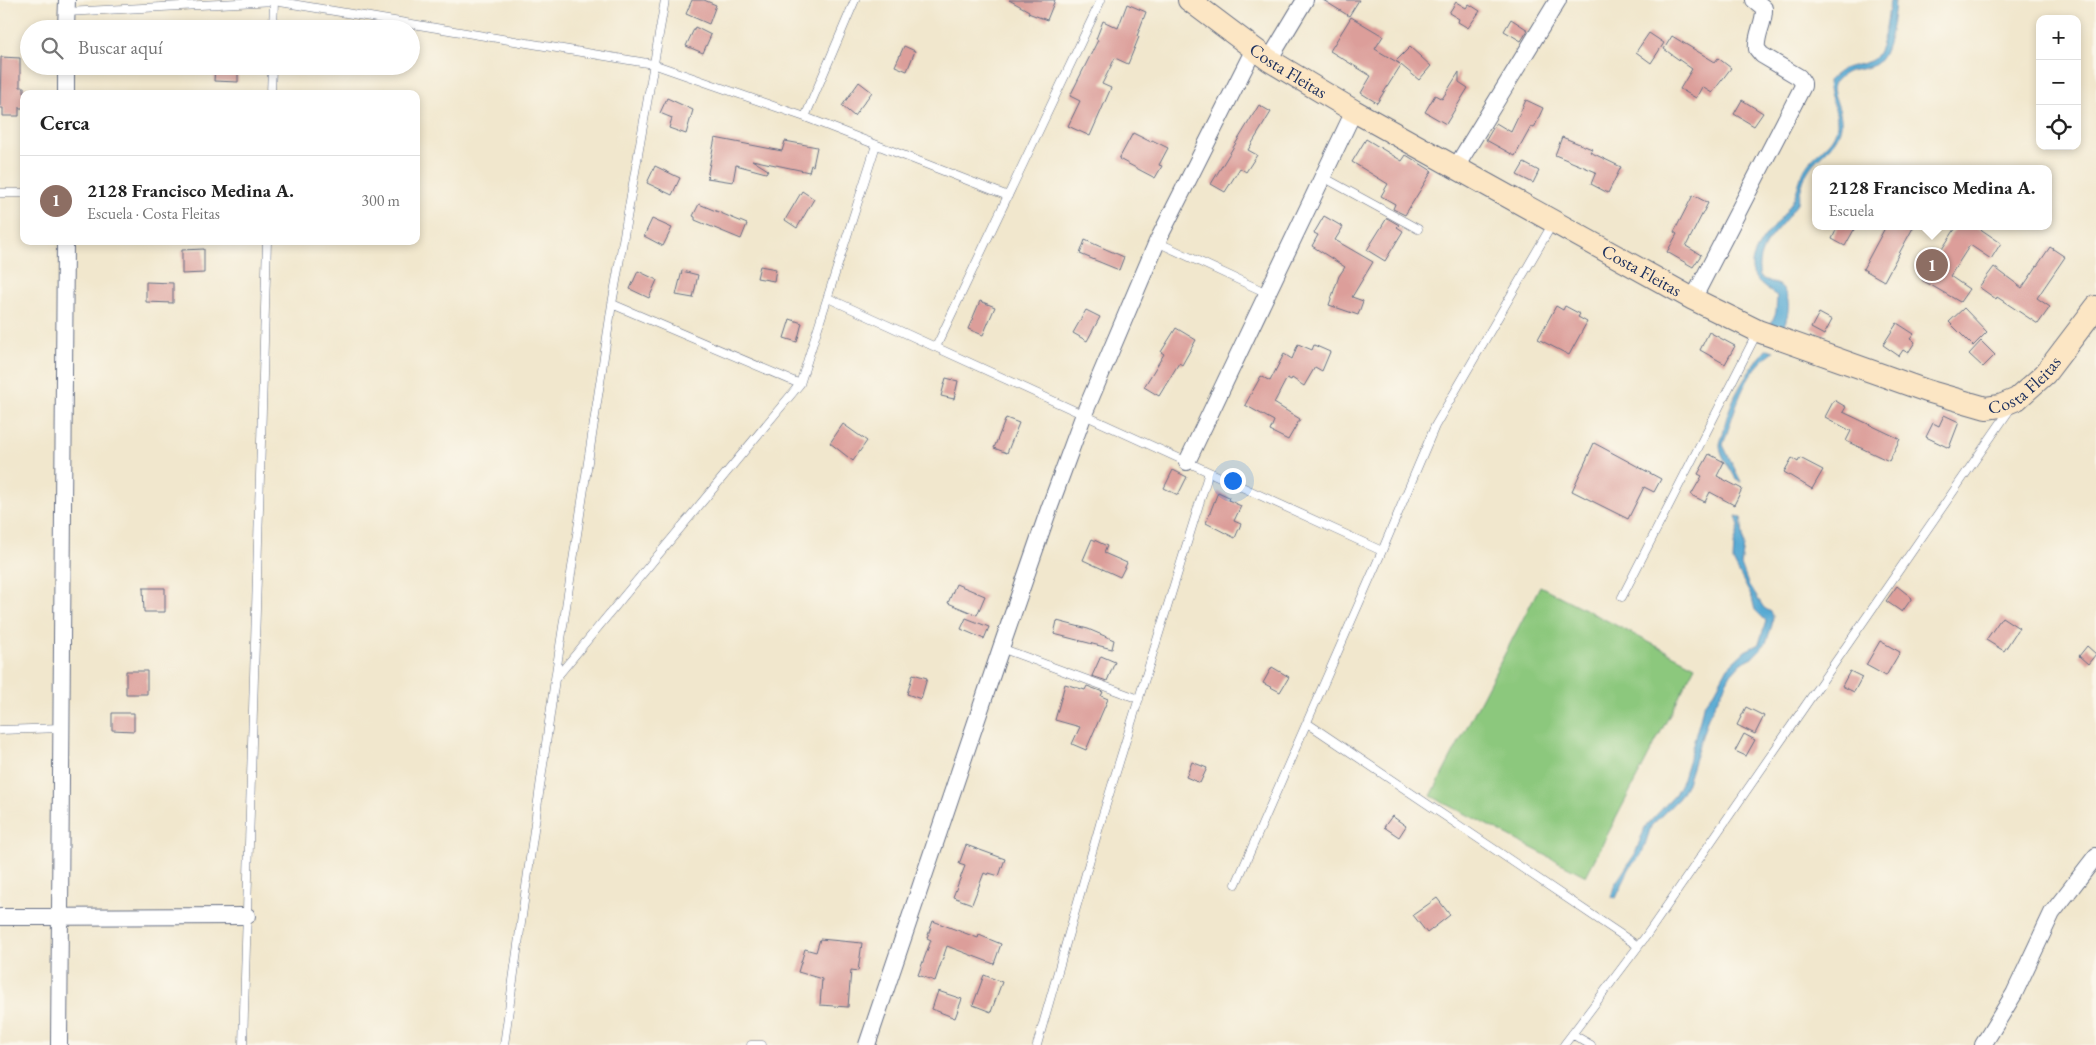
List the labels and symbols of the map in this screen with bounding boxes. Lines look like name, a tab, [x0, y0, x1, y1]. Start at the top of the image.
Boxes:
street label: Costa Fleitas	[1245, 37, 1332, 103]
street label: Costa Fleitas	[1598, 239, 1686, 301]
pin: 1	[1916, 246, 1948, 284]
street label: Costa Fleitas	[1987, 351, 2066, 419]
your location	[1220, 468, 1246, 494]

